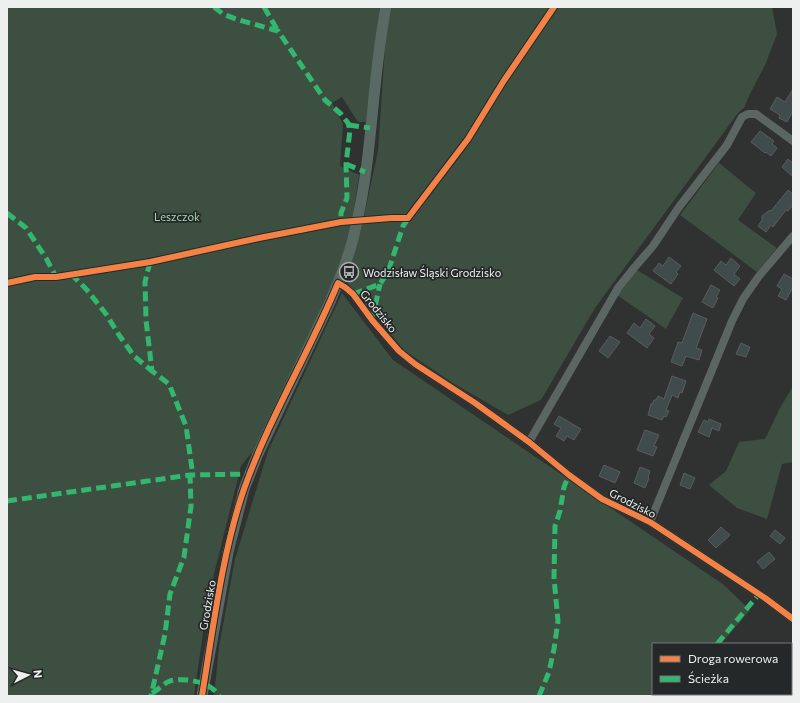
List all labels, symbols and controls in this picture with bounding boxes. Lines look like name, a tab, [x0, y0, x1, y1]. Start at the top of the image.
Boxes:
park label: Leszczok	[154, 210, 200, 223]
bus stop icon: Wodzisław Śląski Grodzisko	[338, 261, 360, 283]
place label: Wodzisław Śląski Grodzisko	[363, 265, 502, 279]
street label: Grodzisko	[358, 287, 400, 335]
street label: Grodzisko	[607, 486, 659, 521]
street label: Grodzisko	[196, 578, 218, 631]
legend	[652, 643, 792, 695]
text: Droga rowerowa	[688, 651, 778, 665]
north arrow	[8, 655, 48, 695]
text: N	[32, 669, 45, 679]
text: Ścieżka	[688, 671, 729, 685]

